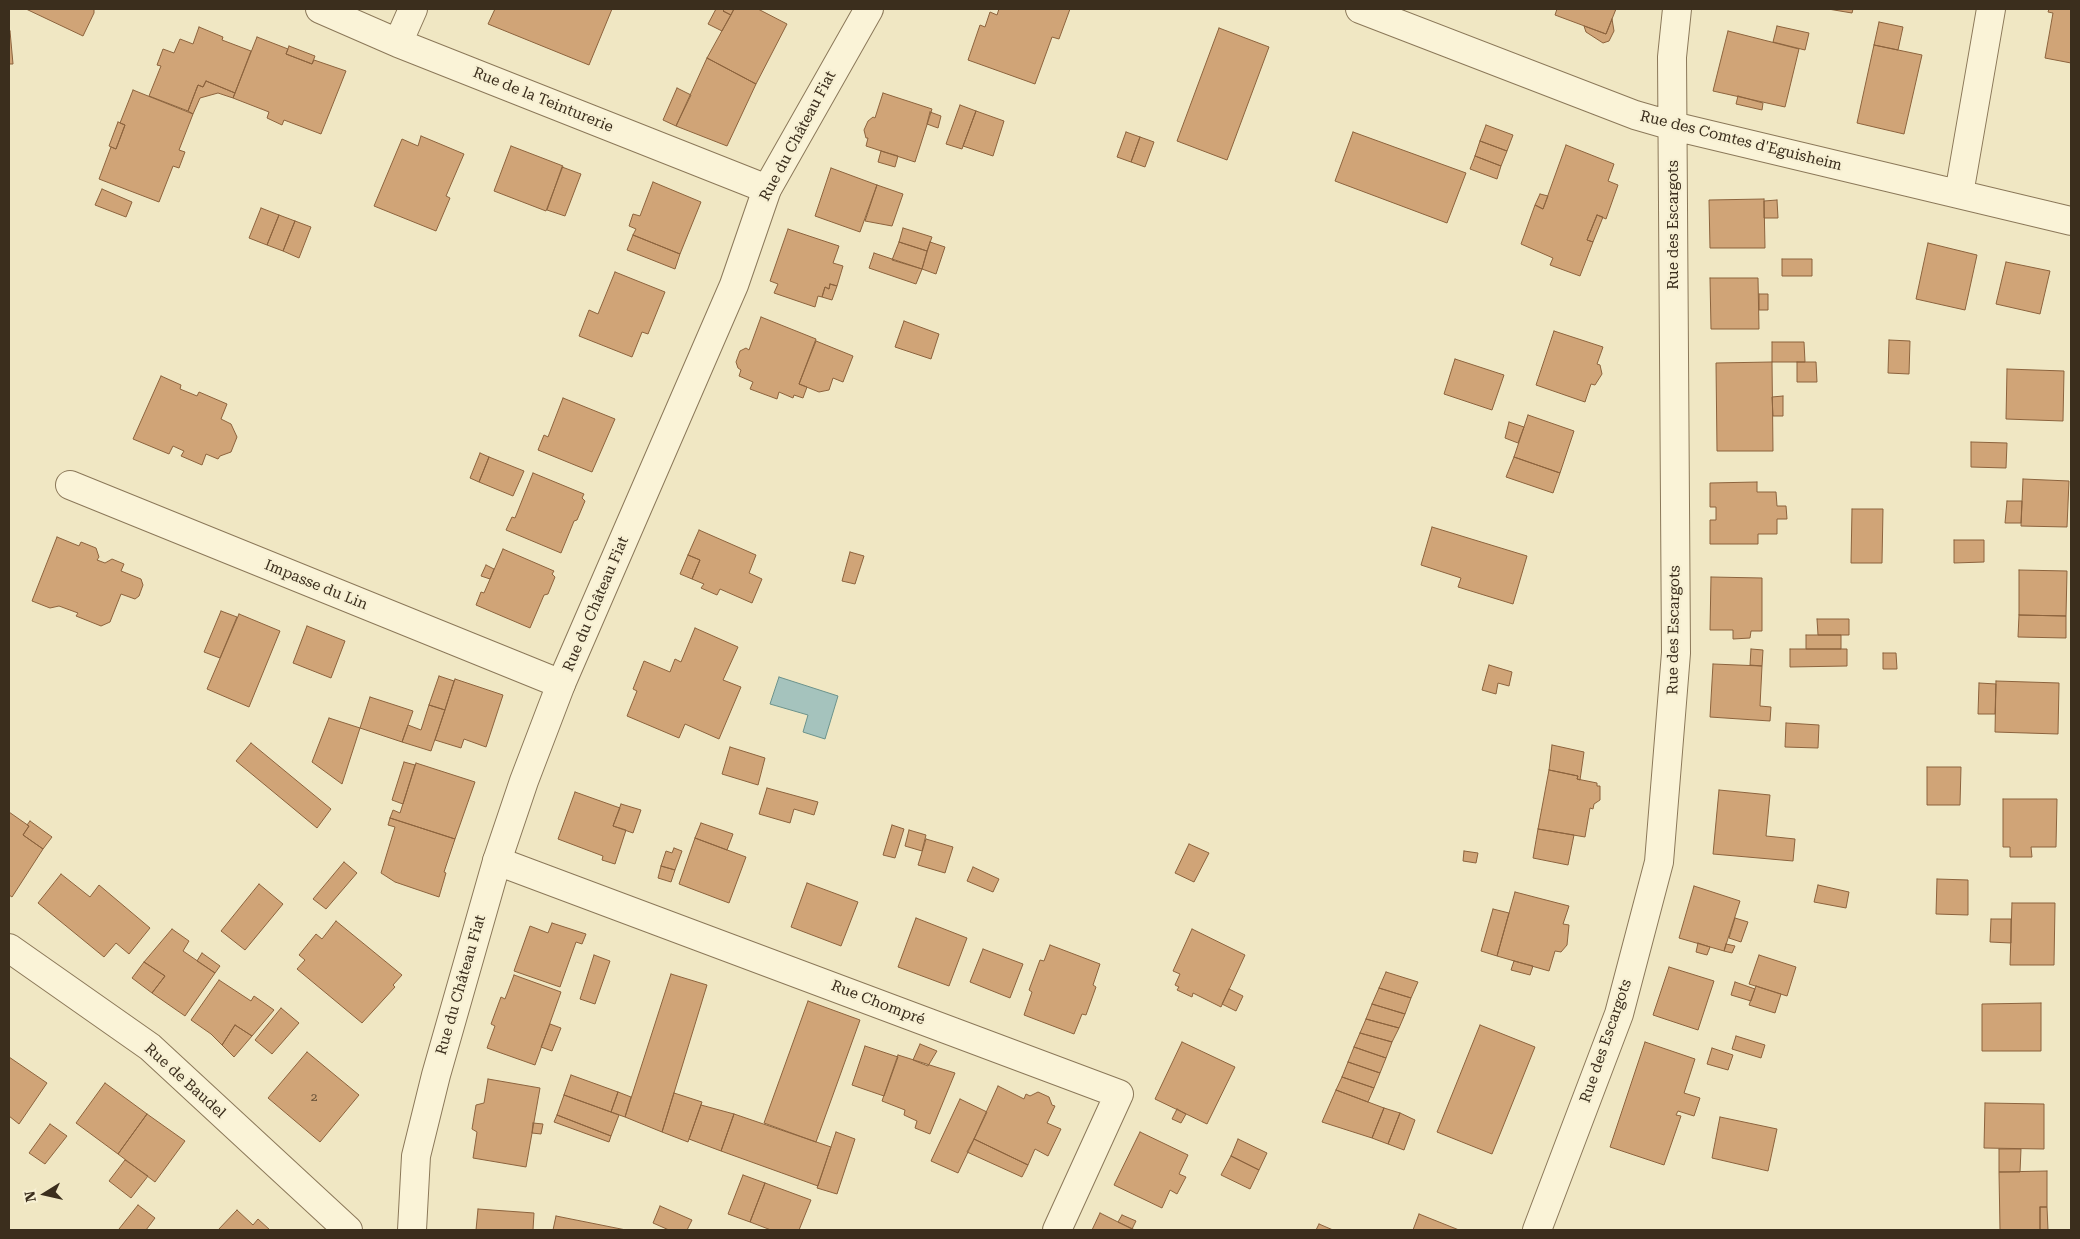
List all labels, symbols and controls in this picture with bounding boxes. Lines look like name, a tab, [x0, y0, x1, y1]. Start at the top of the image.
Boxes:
street label: Rue de la Teinturerie	[470, 64, 616, 136]
street label: Rue du Château Fiat	[756, 68, 840, 204]
street label: Rue des Comtes d'Eguisheim	[1638, 107, 1844, 175]
street label: Rue des Escargots	[1665, 160, 1683, 290]
street label: Rue du Château Fiat	[559, 534, 633, 674]
street label: Impasse du Lin	[262, 556, 370, 614]
street label: Rue des Escargots	[1664, 565, 1684, 695]
street label: Rue du Château Fiat	[432, 913, 490, 1057]
street label: Rue Chompré	[829, 977, 927, 1029]
street label: Rue des Escargots	[1576, 977, 1636, 1105]
street label: Rue de Baudel	[141, 1040, 229, 1122]
house number: 2	[311, 1090, 317, 1104]
north arrow	[20, 1169, 70, 1219]
text: N	[21, 1190, 39, 1203]

